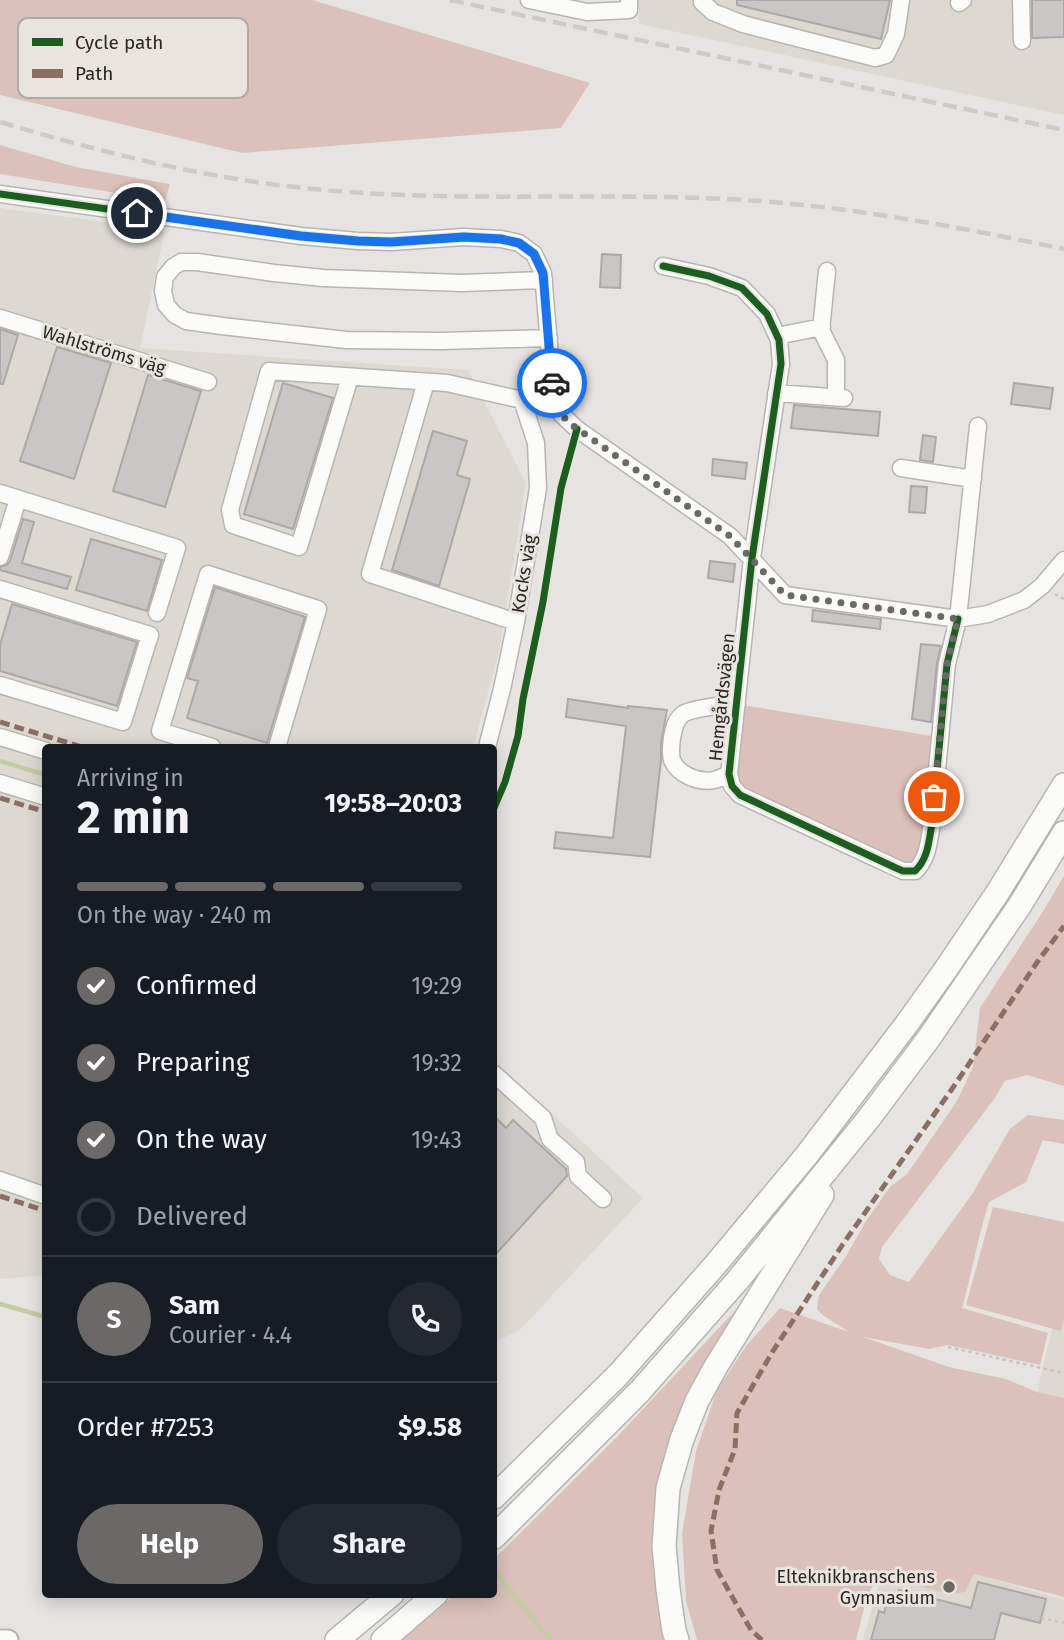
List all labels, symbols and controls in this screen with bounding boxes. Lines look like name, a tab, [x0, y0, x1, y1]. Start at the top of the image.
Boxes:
legend	[18, 18, 248, 98]
text: Cycle path	[75, 31, 163, 54]
text: Path	[75, 62, 113, 85]
pin	[107, 183, 167, 243]
icon: home	[118, 194, 156, 232]
street label: Wahlströms väg	[40, 321, 169, 379]
courier	[517, 348, 587, 418]
icon: car	[533, 364, 571, 402]
street label: Kocks väg	[507, 532, 541, 615]
street label: Hemgårdsvägen	[704, 632, 740, 762]
text: Arriving in	[77, 764, 184, 792]
pin	[904, 767, 964, 827]
icon: bag	[915, 778, 953, 816]
text: 19:58–20:03	[324, 788, 462, 819]
text: 2 min	[77, 790, 190, 845]
text: On the way · 240 m	[77, 901, 272, 929]
icon: check	[77, 967, 115, 1005]
text: Confirmed	[136, 970, 257, 1001]
text: 19:29	[411, 972, 462, 1000]
icon: check	[77, 1044, 115, 1082]
text: Preparing	[136, 1047, 249, 1078]
text: 19:32	[412, 1049, 462, 1077]
icon: check	[77, 1121, 115, 1159]
text: On the way	[136, 1124, 267, 1155]
text: 19:43	[411, 1126, 462, 1154]
text: Delivered	[136, 1201, 248, 1232]
button: phone	[388, 1282, 462, 1356]
text: Sam	[169, 1290, 220, 1321]
text: S	[107, 1304, 121, 1335]
text: Courier · 4.4	[169, 1321, 292, 1349]
text: Order #7253	[77, 1412, 214, 1443]
text: $9.58	[398, 1412, 462, 1443]
button: Help	[77, 1504, 263, 1584]
button: Share	[277, 1504, 462, 1584]
place label: Elteknikbranschens Gymnasium	[776, 1566, 935, 1609]
marker: Elteknikbranschens Gymnasium	[941, 1579, 957, 1595]

